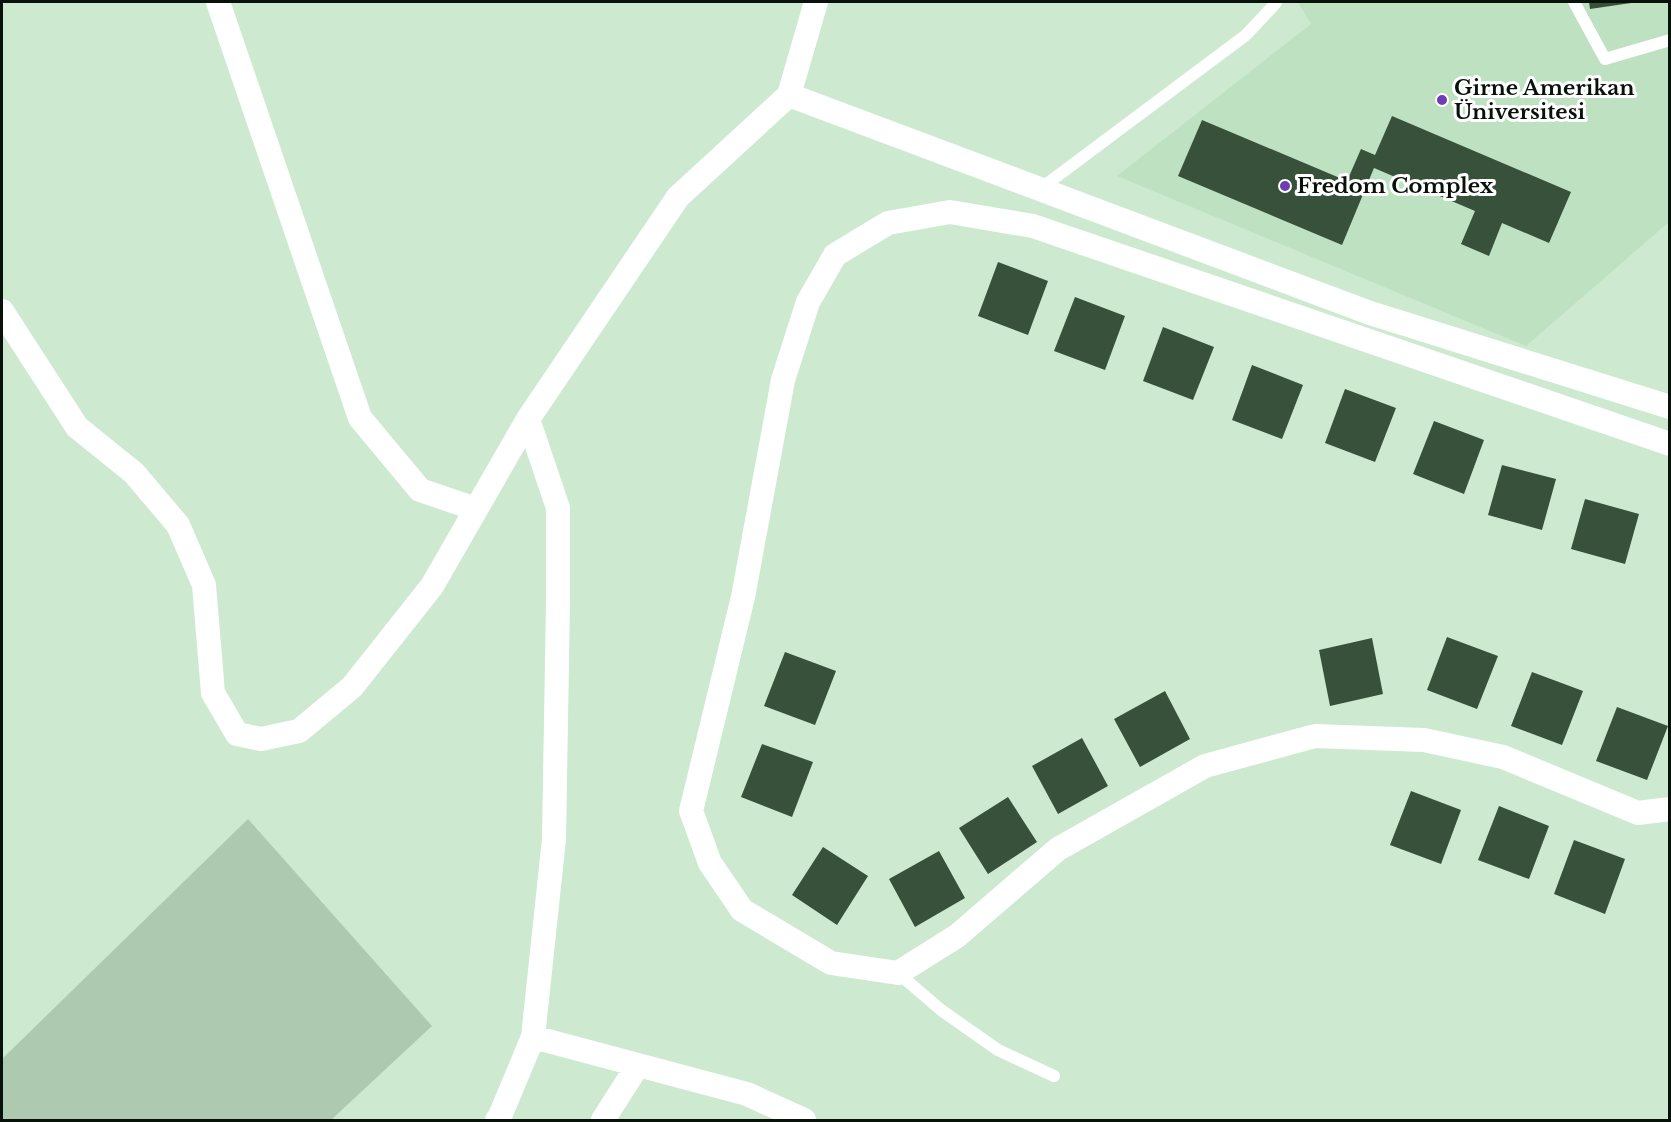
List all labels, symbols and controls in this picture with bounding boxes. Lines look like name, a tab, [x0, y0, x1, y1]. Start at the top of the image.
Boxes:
place label: Girne Amerikan Üniversitesi	[1454, 75, 1635, 125]
marker: Girne Amerikan Üniversitesi	[1435, 93, 1449, 107]
place label: Fredom Complex	[1297, 173, 1494, 199]
marker: Fredom Complex	[1278, 179, 1292, 193]

